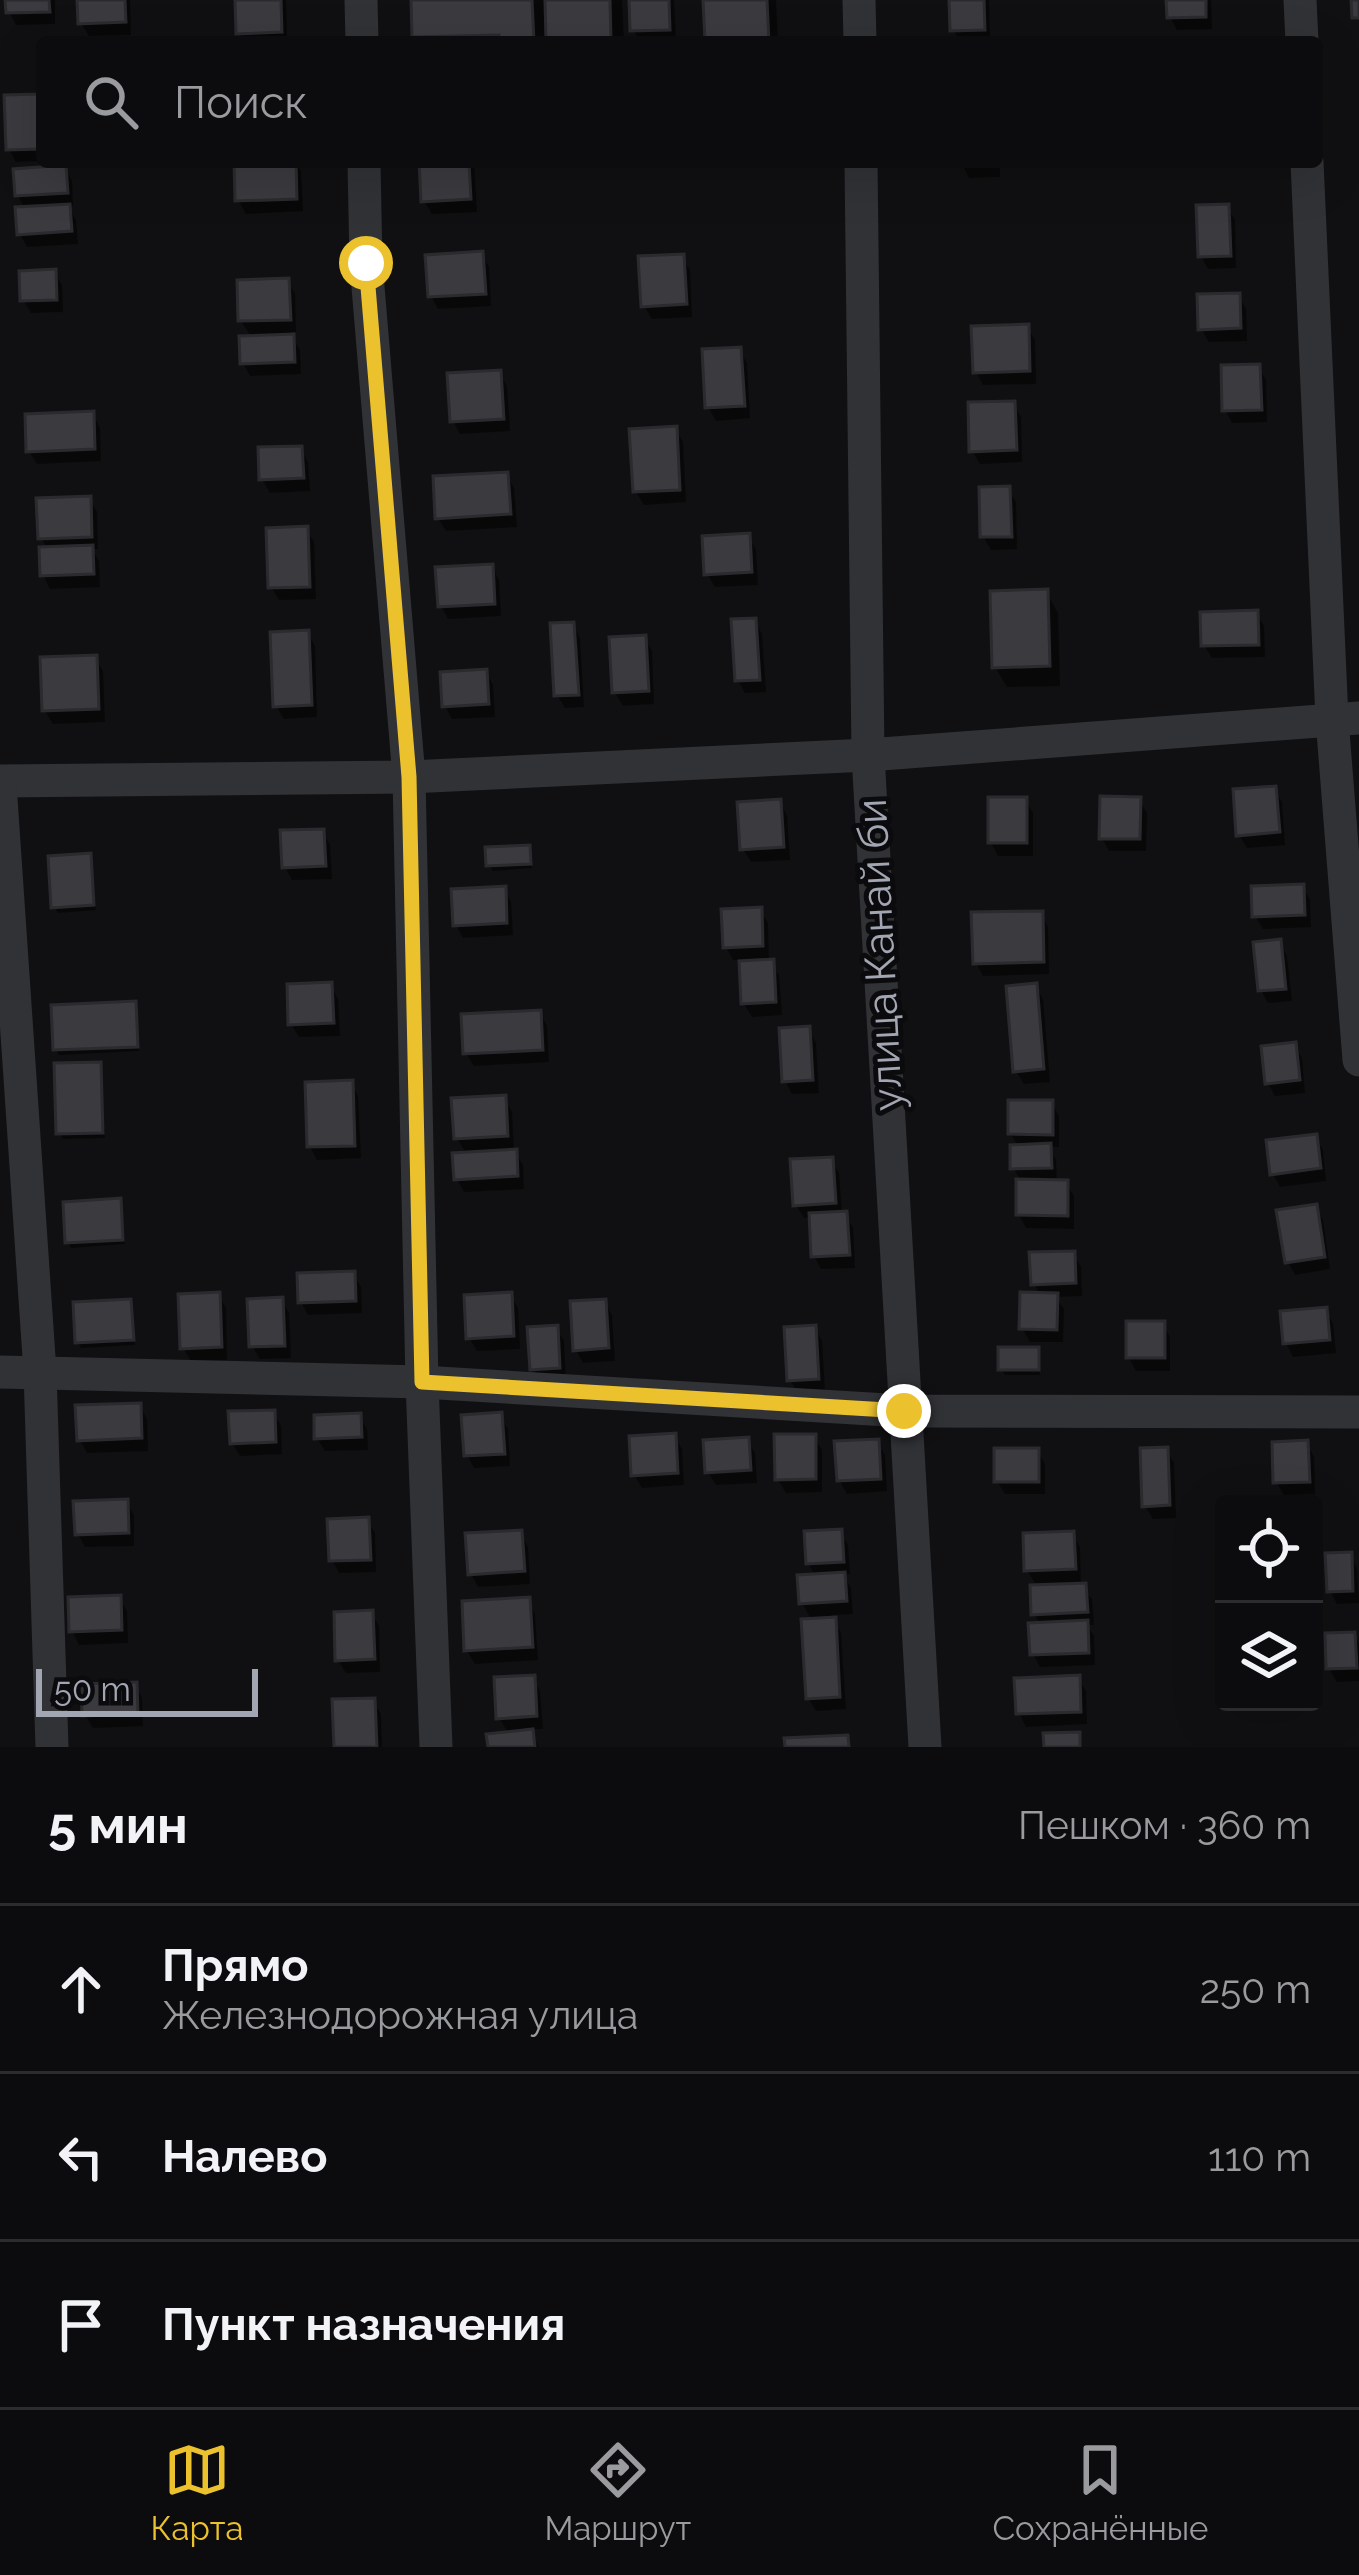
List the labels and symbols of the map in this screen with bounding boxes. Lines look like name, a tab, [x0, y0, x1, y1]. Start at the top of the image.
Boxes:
route start	[339, 236, 393, 290]
street label: улица Канай би	[847, 798, 912, 1112]
route end	[877, 1384, 931, 1438]
scale bar	[36, 1663, 258, 1716]

